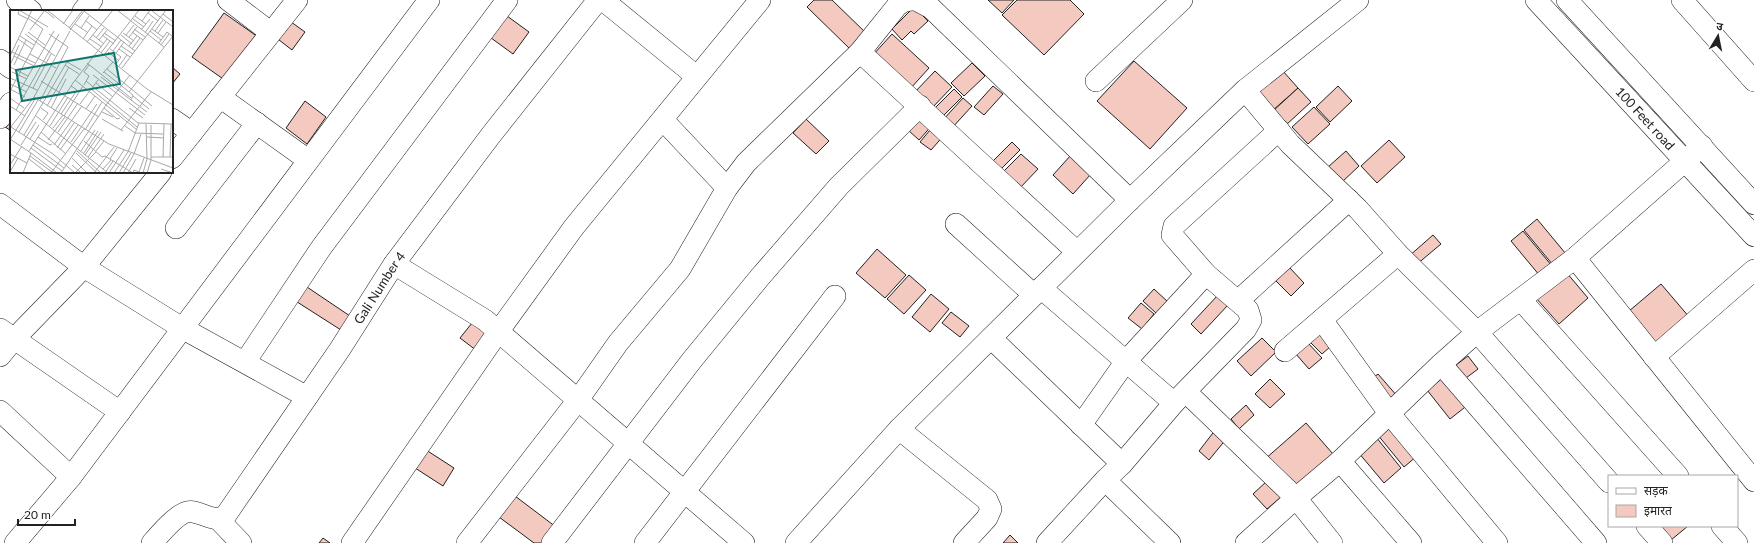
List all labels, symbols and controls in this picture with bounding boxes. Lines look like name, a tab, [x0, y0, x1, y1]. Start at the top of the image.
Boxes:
inset map	[10, 10, 173, 173]
north arrow	[1698, 16, 1738, 56]
text: उ	[1716, 19, 1725, 33]
street label: 100 Feet road	[1612, 83, 1678, 153]
street label: Gali Number 4	[350, 248, 409, 327]
legend	[1608, 475, 1738, 527]
text: सड़क	[1644, 483, 1669, 498]
scale bar	[18, 501, 75, 527]
text: इमारत	[1644, 503, 1673, 518]
text: 20 m	[24, 507, 51, 522]

